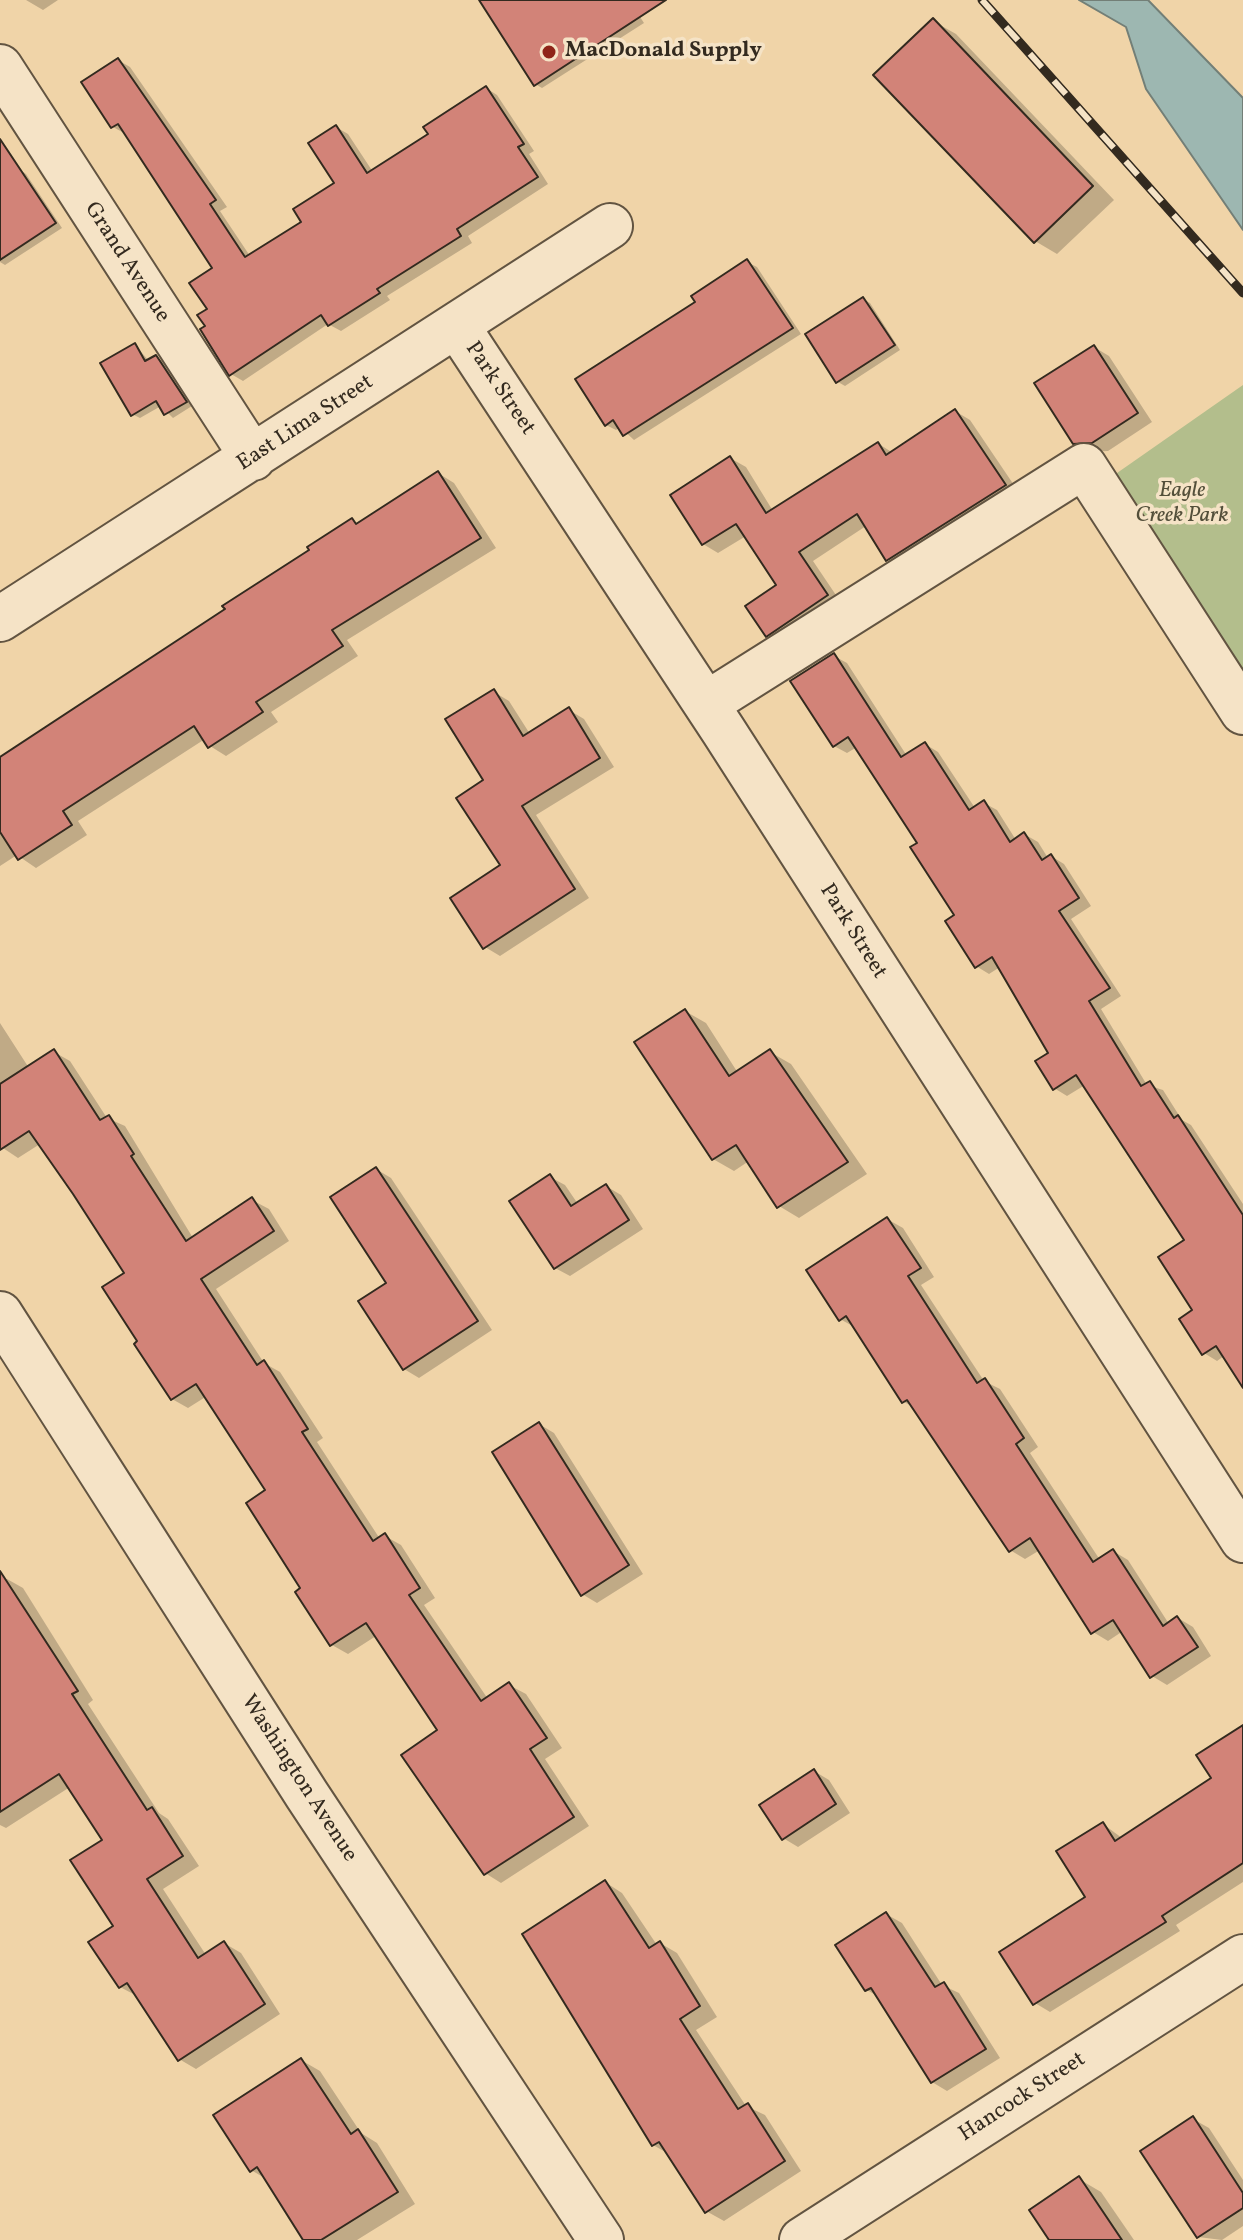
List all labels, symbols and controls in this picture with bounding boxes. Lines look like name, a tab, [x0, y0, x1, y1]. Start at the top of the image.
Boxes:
place label: MacDonald Supply	[565, 39, 762, 65]
marker: MacDonald Supply	[540, 43, 558, 61]
street label: Grand Avenue	[77, 198, 175, 328]
street label: Park Street	[458, 337, 540, 441]
street label: East Lima Street	[233, 370, 379, 478]
park label: Eagle Creek Park	[1135, 479, 1229, 530]
street label: Park Street	[812, 880, 892, 984]
street label: Washington Avenue	[234, 1691, 362, 1867]
street label: Hancock Street	[955, 2047, 1091, 2149]

